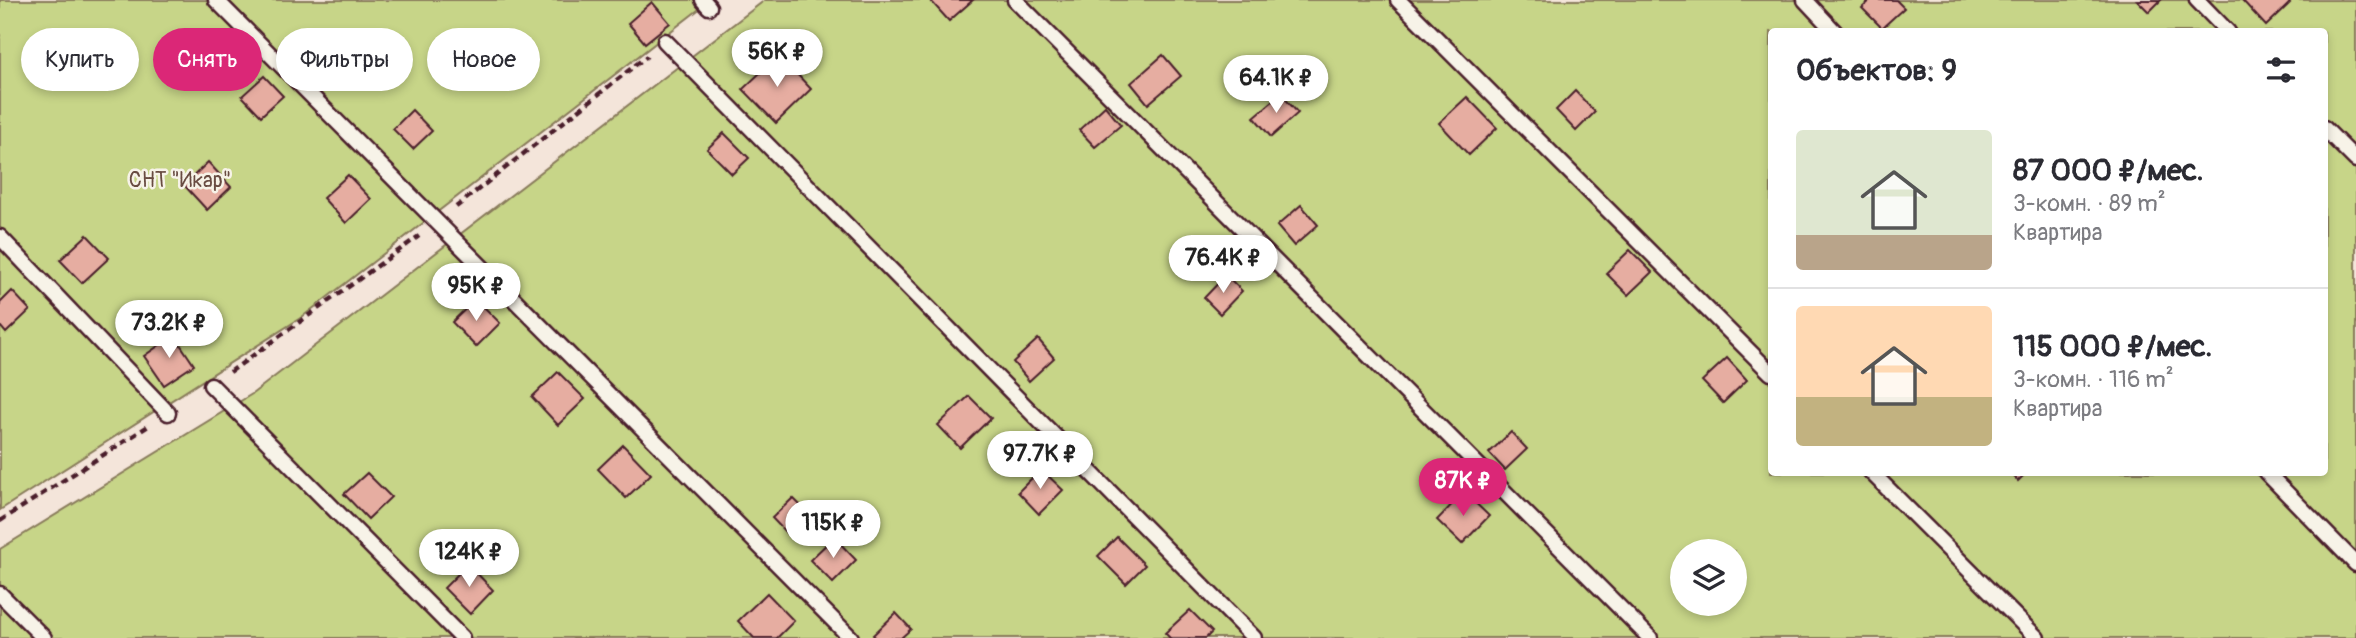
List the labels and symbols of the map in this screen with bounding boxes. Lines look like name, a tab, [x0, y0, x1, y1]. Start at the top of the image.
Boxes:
pin: 56K ₽	[728, 29, 826, 89]
pin: 64.1K ₽	[1211, 55, 1341, 115]
park label: СНТ "Икар"	[129, 167, 231, 194]
pin: 76.4K ₽	[1158, 236, 1288, 295]
pin: 95K ₽	[427, 264, 525, 323]
pin: 73.2K ₽	[104, 300, 234, 360]
pin: 97.7K ₽	[975, 432, 1105, 491]
pin: 87K ₽	[1414, 458, 1512, 518]
pin: 115K ₽	[776, 500, 890, 560]
pin: 124K ₽	[412, 530, 526, 589]

